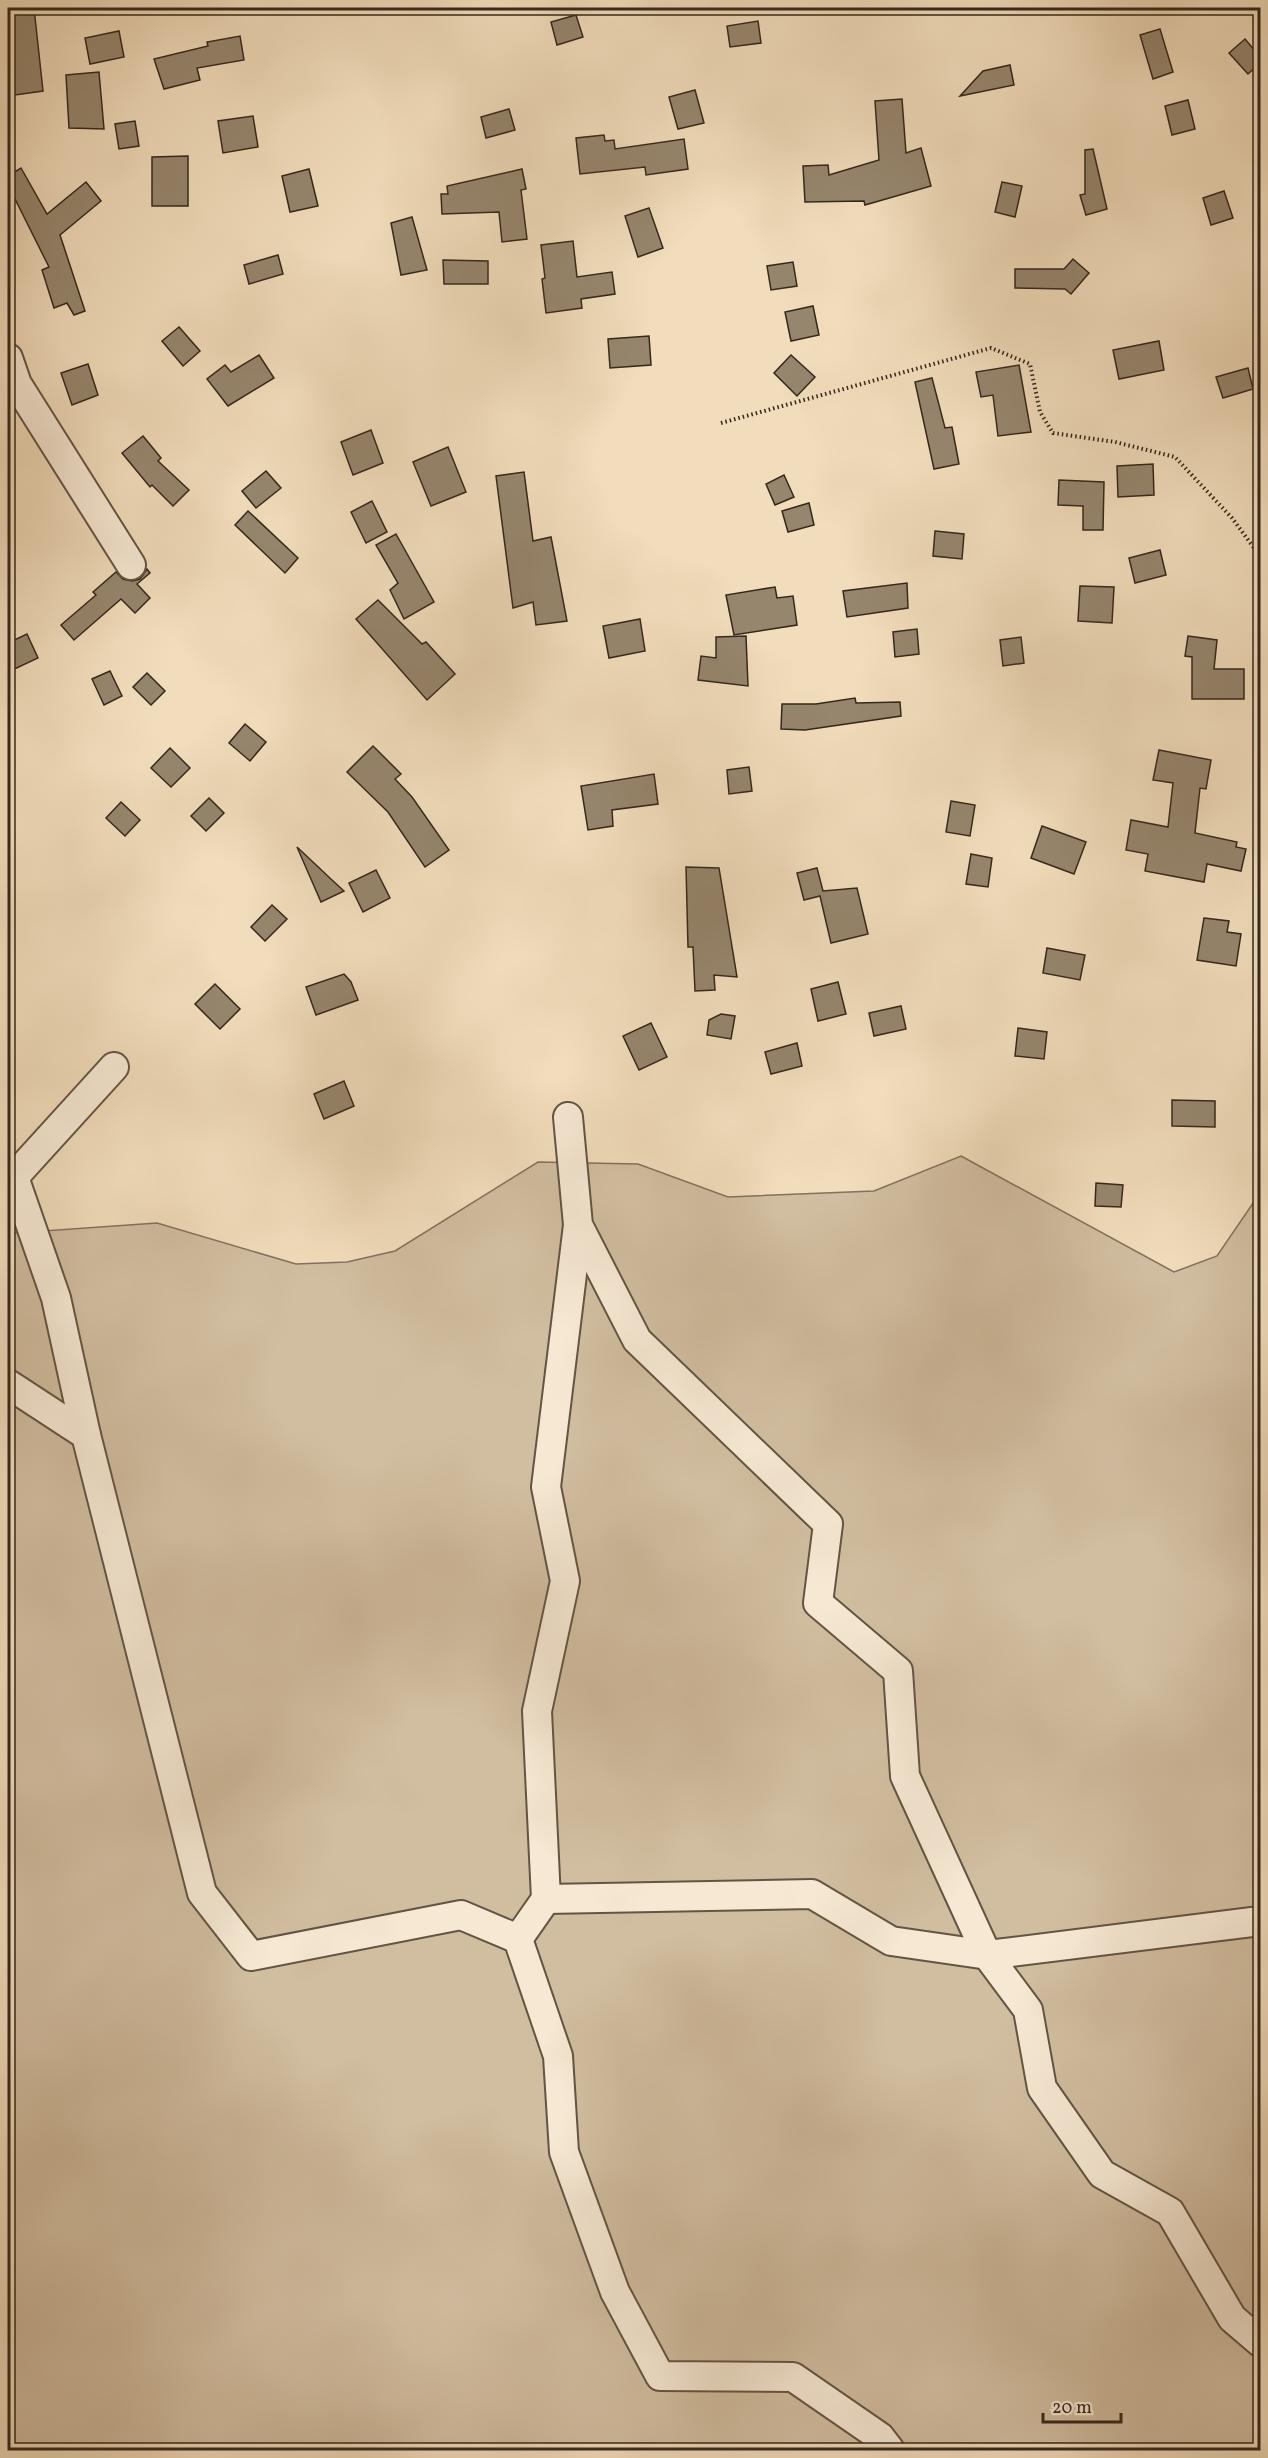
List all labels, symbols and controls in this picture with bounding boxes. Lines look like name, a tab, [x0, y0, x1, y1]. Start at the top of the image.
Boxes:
scale bar	[1043, 2386, 1121, 2424]
text: 20 m	[1052, 2396, 1092, 2421]

